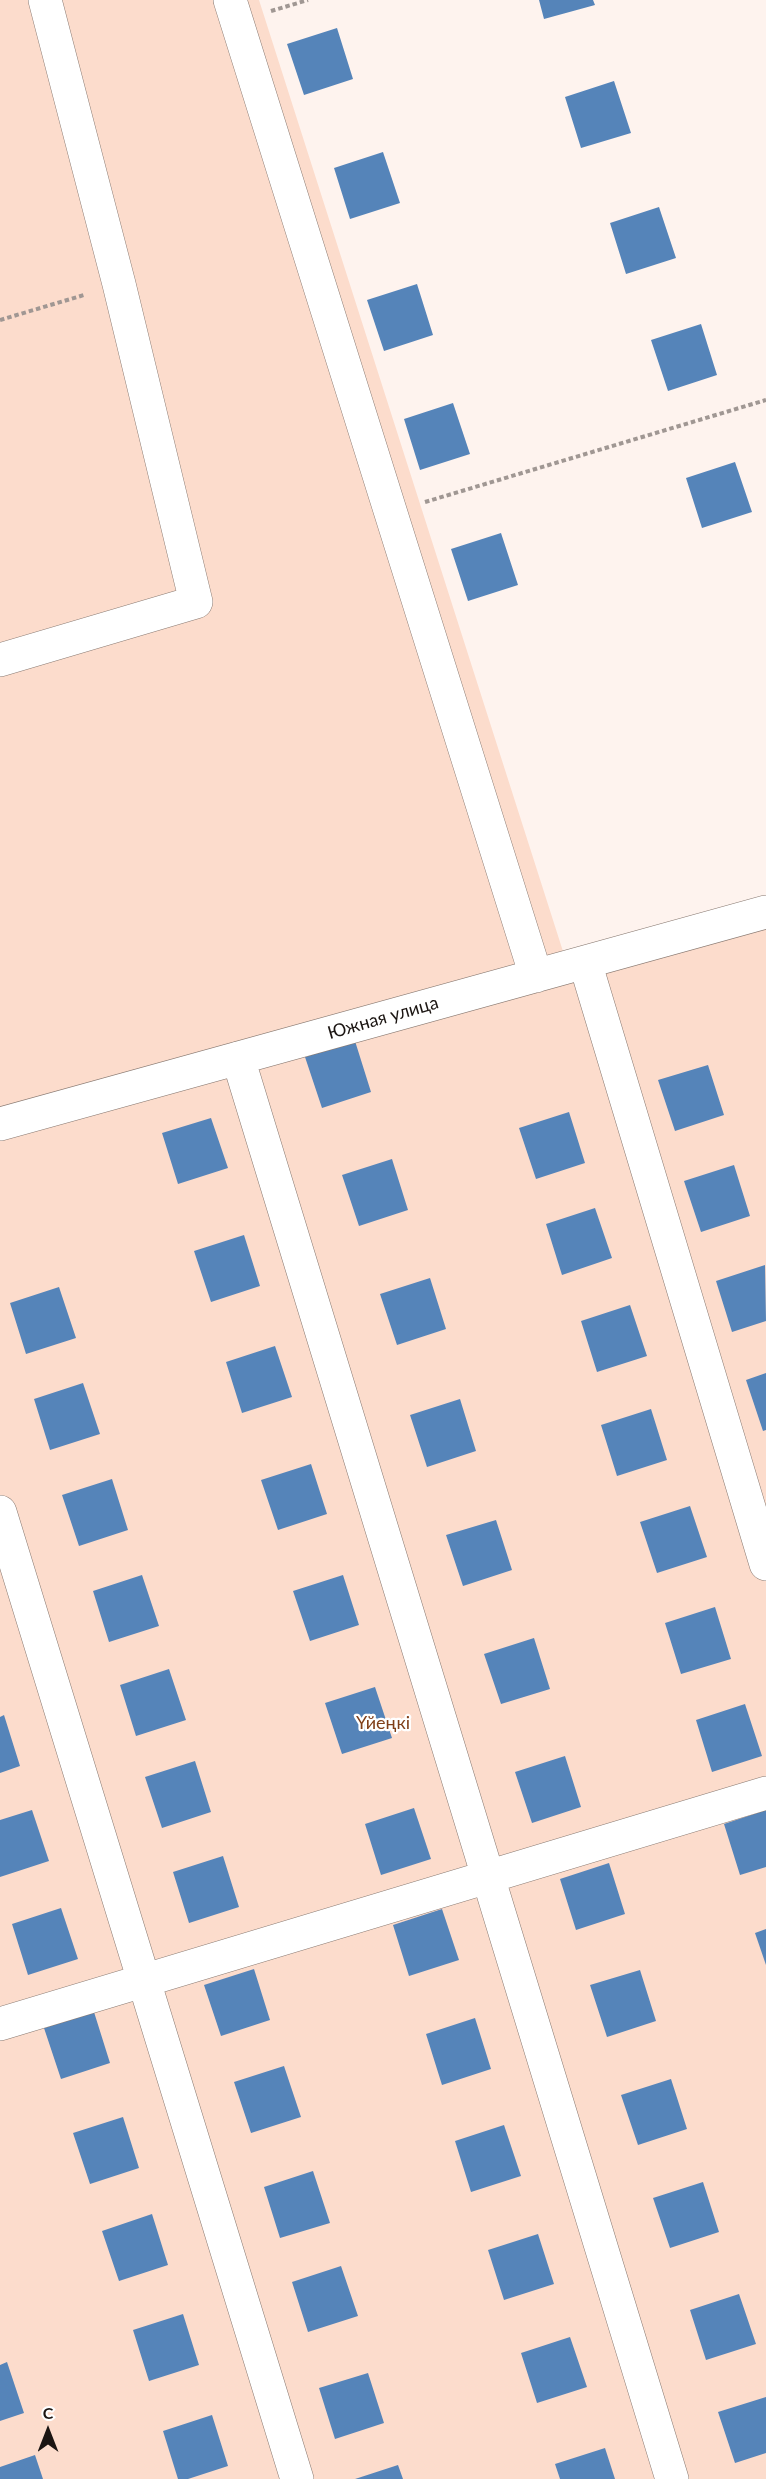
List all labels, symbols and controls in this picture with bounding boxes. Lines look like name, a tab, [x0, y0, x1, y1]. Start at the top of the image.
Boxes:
street label: Южная улица	[325, 992, 441, 1044]
park label: Үйеңкі	[356, 1712, 410, 1734]
north arrow	[18, 2401, 78, 2461]
text: С	[43, 2403, 53, 2422]

